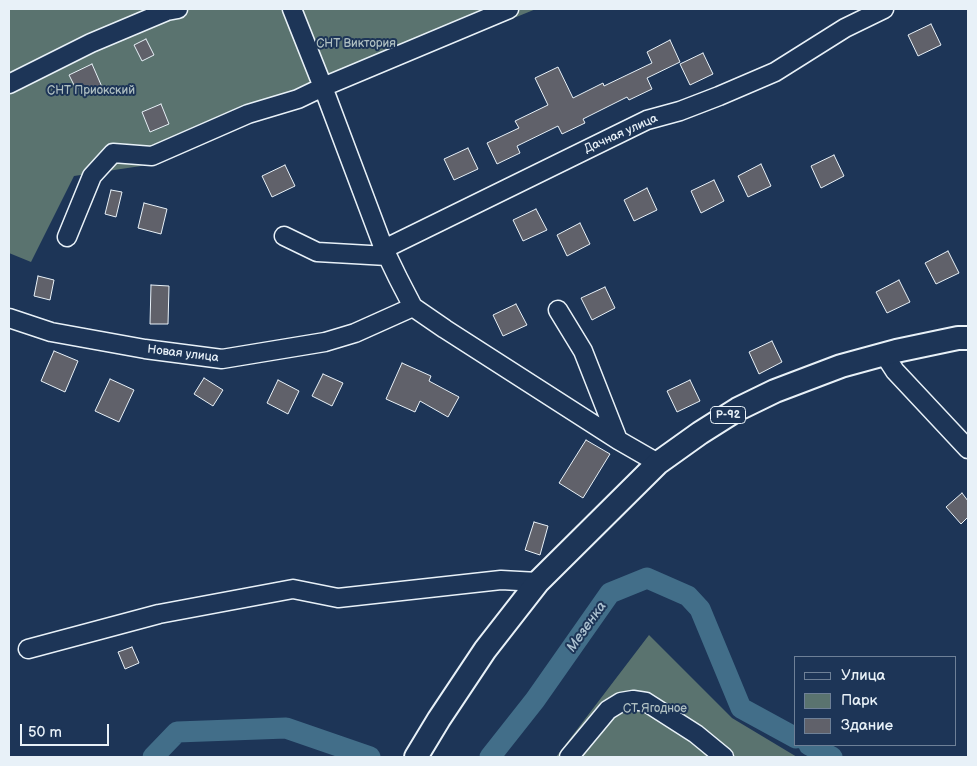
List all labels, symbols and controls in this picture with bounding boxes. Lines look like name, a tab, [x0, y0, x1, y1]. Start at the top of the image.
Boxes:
park label: СНТ Виктория	[316, 37, 396, 51]
park label: СНТ Приокский	[47, 84, 135, 98]
street label: Дачная улица	[582, 111, 660, 157]
street label: Новая улица	[147, 342, 219, 366]
road number: Р-92	[710, 406, 746, 424]
water label: Мезенка	[564, 599, 610, 655]
legend	[794, 656, 957, 746]
text: Улица	[841, 666, 885, 685]
text: Парк	[841, 691, 878, 710]
park label: СТ Ягодное	[623, 702, 687, 716]
scale bar	[22, 714, 111, 746]
text: Здание	[841, 716, 893, 735]
text: 50 m	[28, 723, 62, 742]

